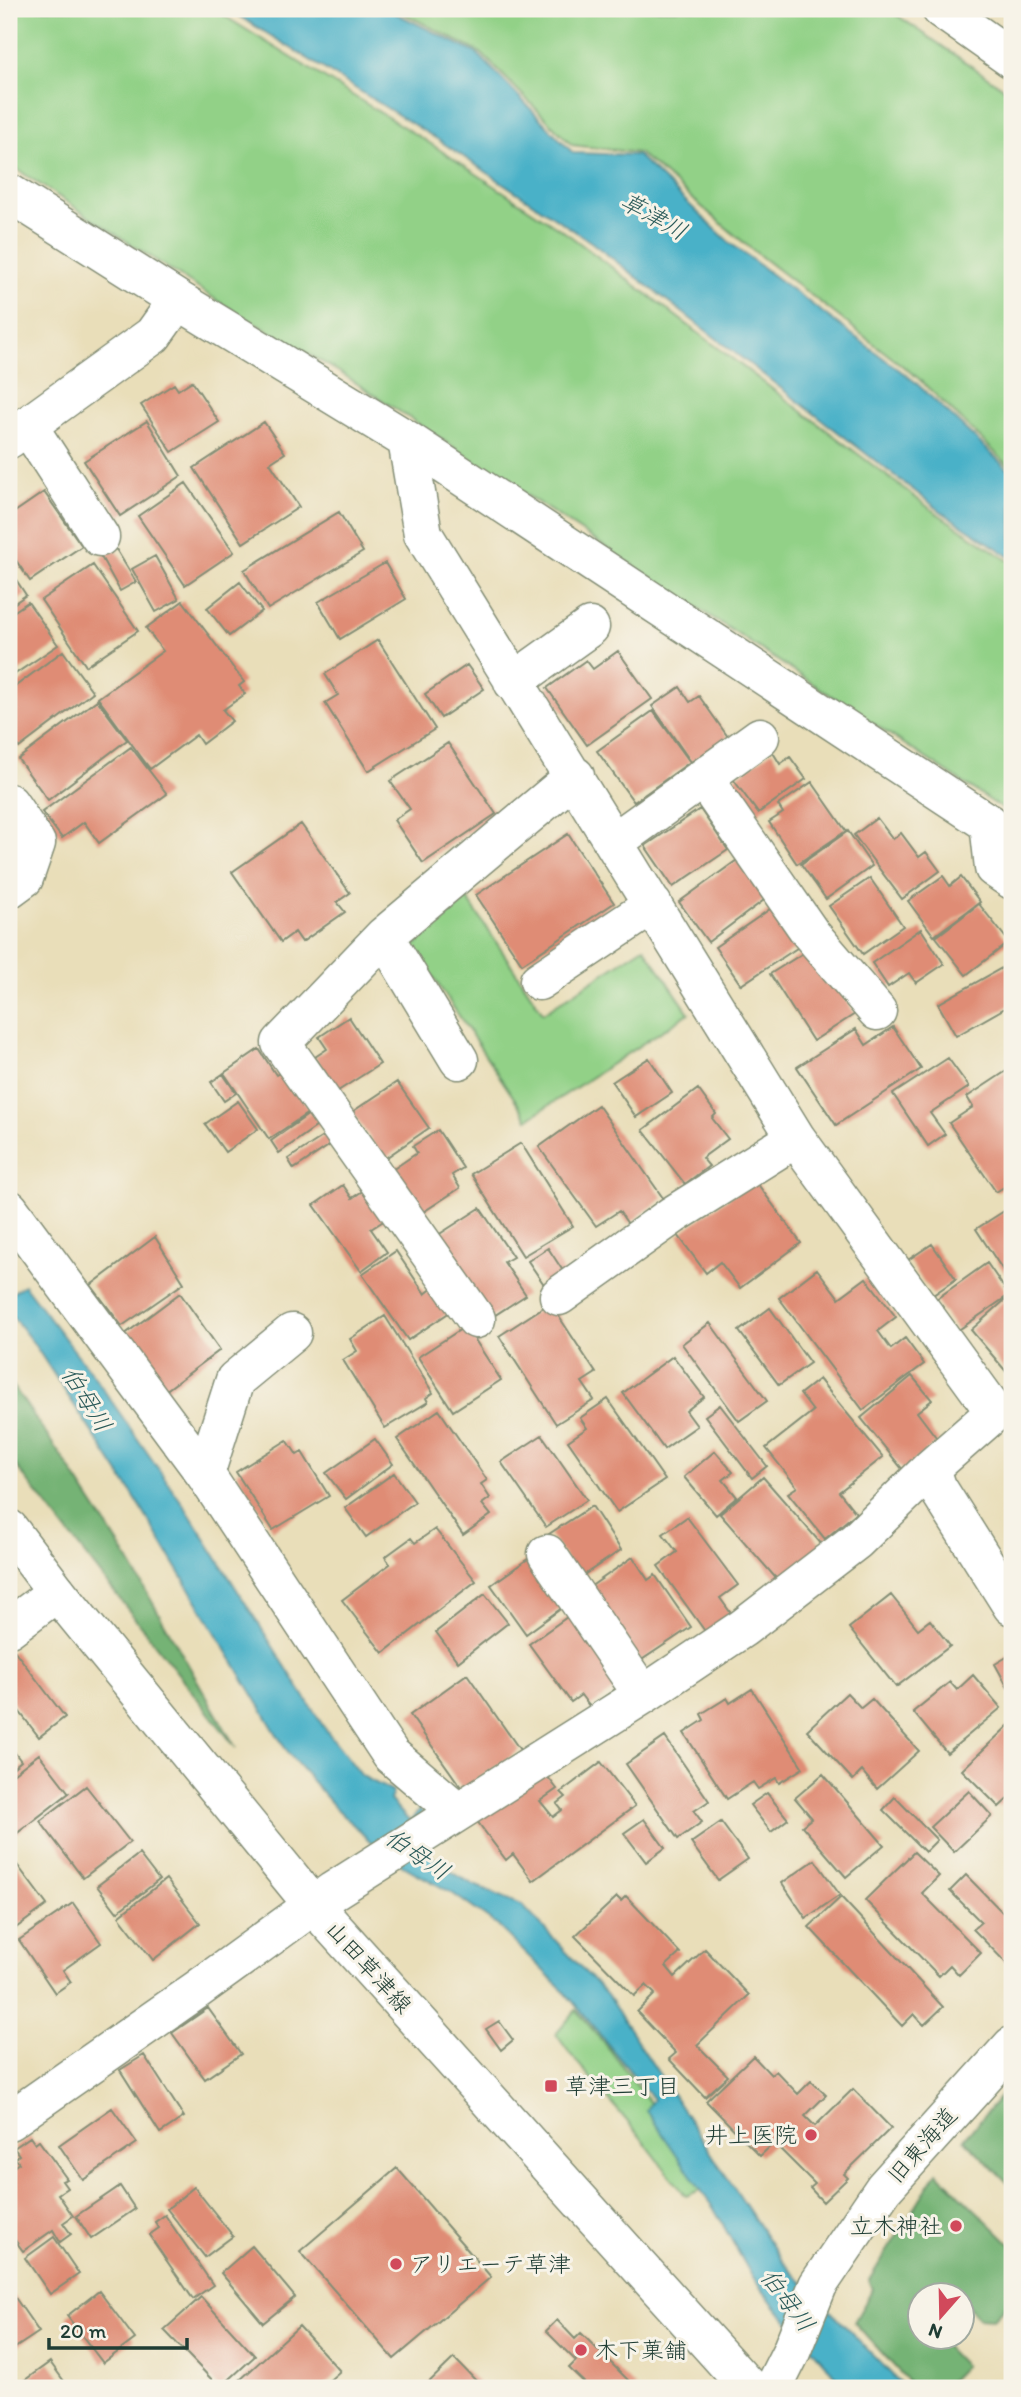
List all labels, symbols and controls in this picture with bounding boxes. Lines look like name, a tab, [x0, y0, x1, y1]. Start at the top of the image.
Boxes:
water label: 草津川	[615, 186, 693, 246]
water label: 伯母川	[56, 1361, 118, 1437]
water label: 伯母川	[380, 1822, 456, 1886]
street label: 山田草津線	[320, 1915, 418, 2019]
place label: 草津三丁目	[565, 2072, 680, 2100]
marker: 草津三丁目	[543, 2078, 559, 2094]
street label: 旧東海道	[881, 2101, 963, 2189]
place label: 井上医院	[705, 2121, 797, 2149]
marker: 井上医院	[803, 2127, 819, 2143]
place label: 立木神社	[850, 2212, 942, 2240]
marker: 立木神社	[948, 2218, 964, 2234]
place label: アリエーテ草津	[410, 2250, 571, 2278]
marker: アリエーテ草津	[388, 2256, 404, 2272]
water label: 伯母川	[755, 2263, 821, 2337]
north arrow	[906, 2282, 976, 2352]
scale bar	[49, 2306, 187, 2350]
text: 20 m	[60, 2318, 107, 2343]
text: N	[925, 2319, 945, 2345]
place label: 木下菓舗	[595, 2336, 687, 2364]
marker: 木下菓舗	[573, 2342, 589, 2358]

